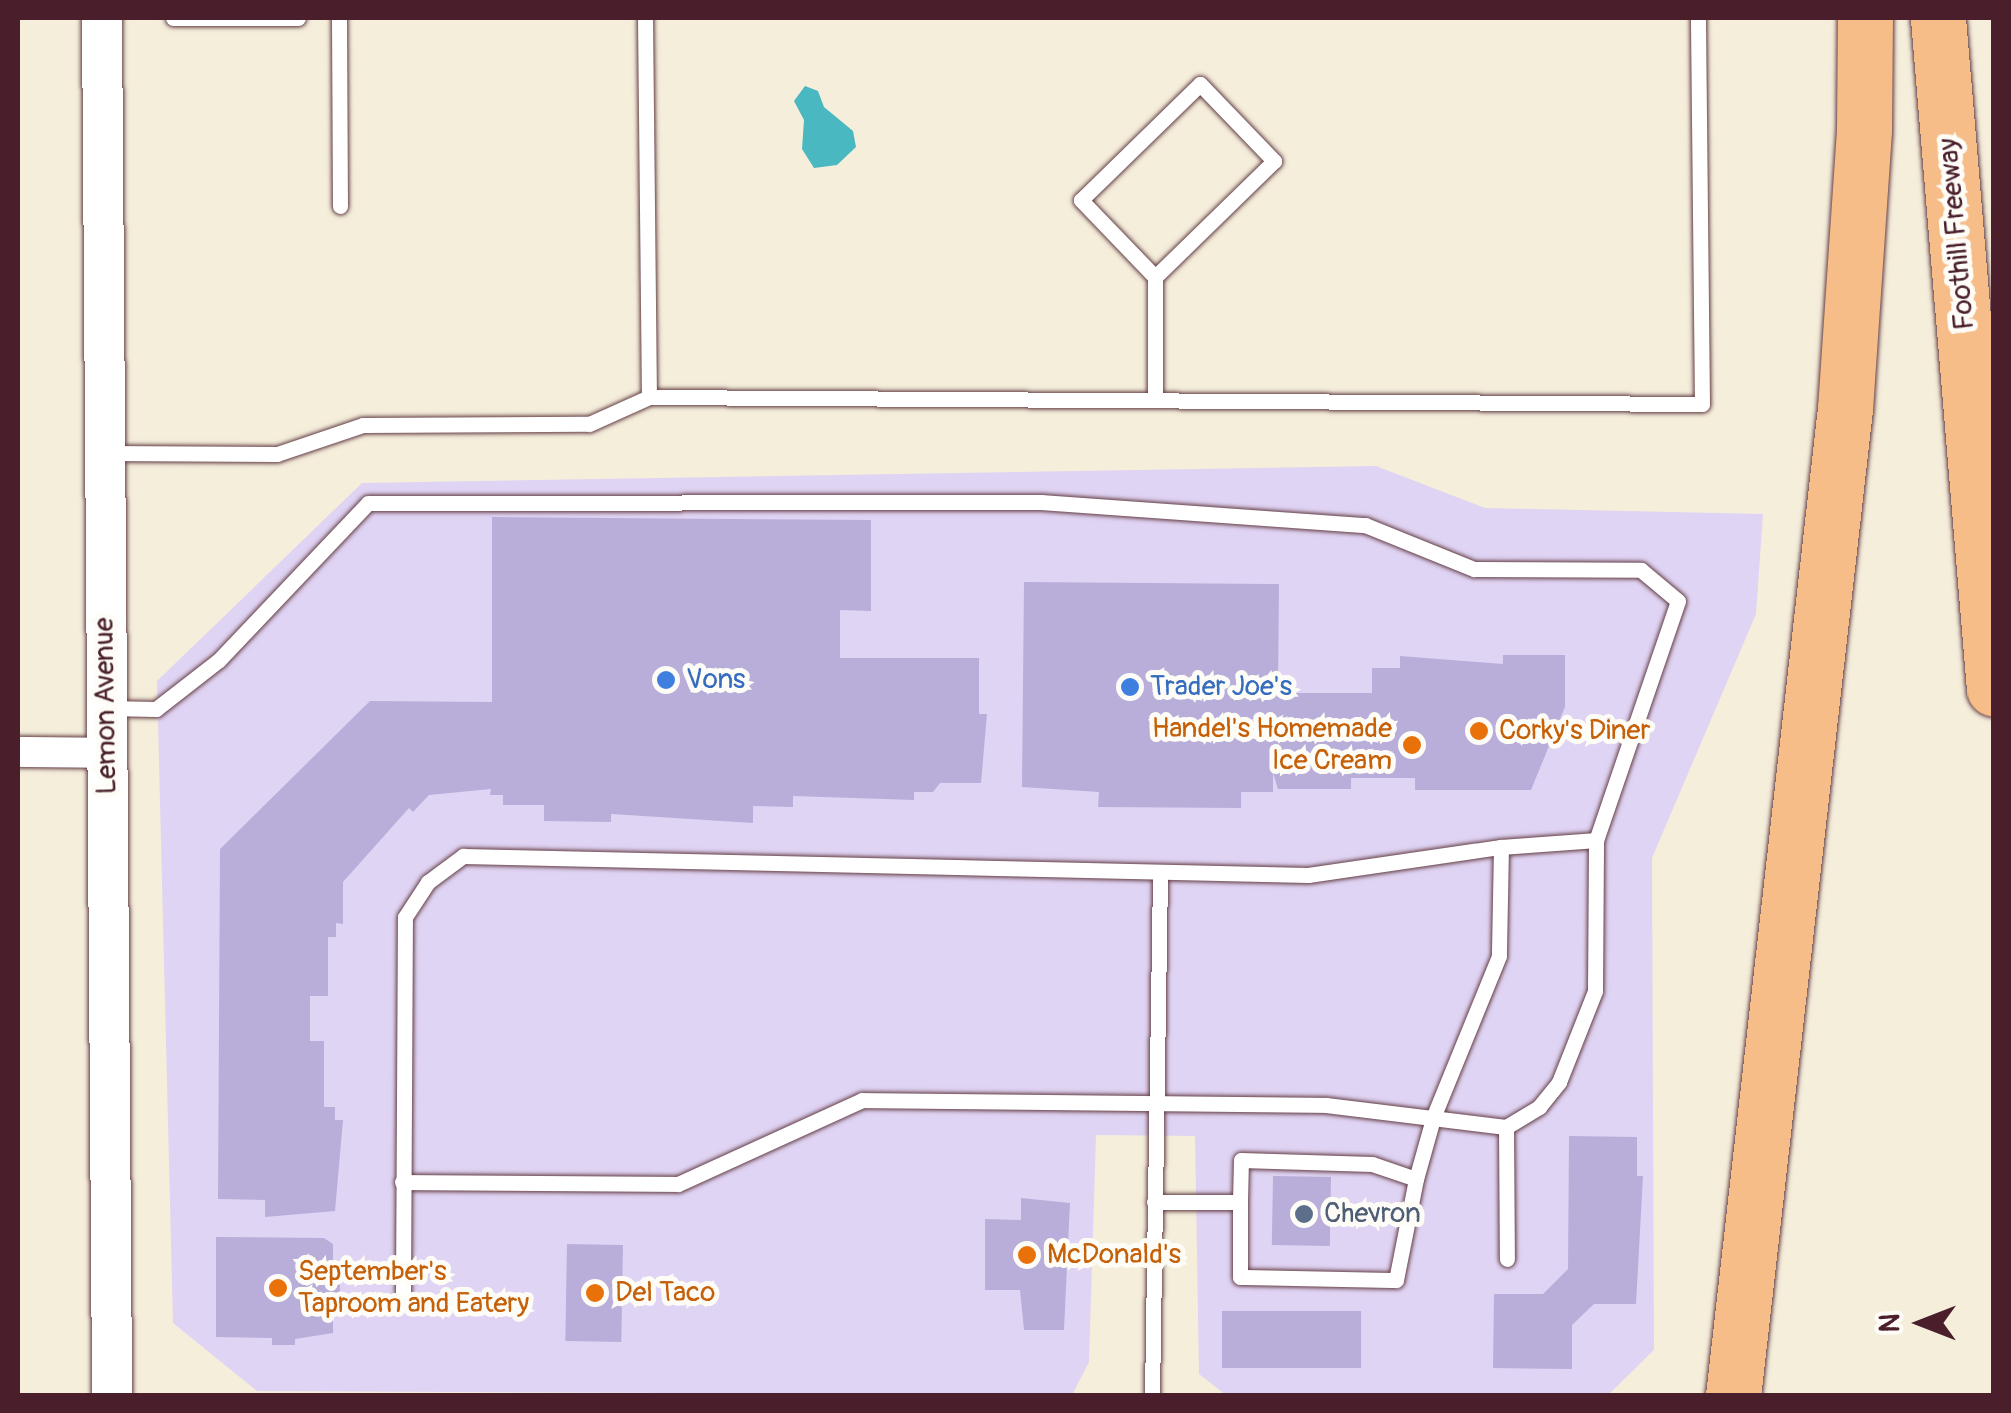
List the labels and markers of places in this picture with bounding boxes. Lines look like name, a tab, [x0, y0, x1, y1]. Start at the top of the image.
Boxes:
place label: Vons	[686, 663, 745, 697]
marker: Vons	[655, 669, 677, 691]
place label: Trader Joe's	[1150, 670, 1292, 704]
marker: Trader Joe's	[1119, 676, 1141, 698]
place label: Handel's Homemade Ice Cream	[1152, 712, 1392, 778]
place label: Corky's Diner	[1499, 714, 1650, 748]
marker: Corky's Diner	[1468, 720, 1490, 742]
marker: Handel's Homemade Ice Cream	[1401, 734, 1423, 756]
place label: Chevron	[1324, 1197, 1421, 1231]
marker: Chevron	[1293, 1203, 1315, 1225]
place label: McDonald's	[1047, 1238, 1181, 1272]
marker: McDonald's	[1016, 1244, 1038, 1266]
place label: September's Taproom and Eatery	[298, 1255, 529, 1321]
place label: Del Taco	[615, 1276, 715, 1310]
marker: September's Taproom and Eatery	[267, 1277, 289, 1299]
marker: Del Taco	[584, 1282, 606, 1304]

